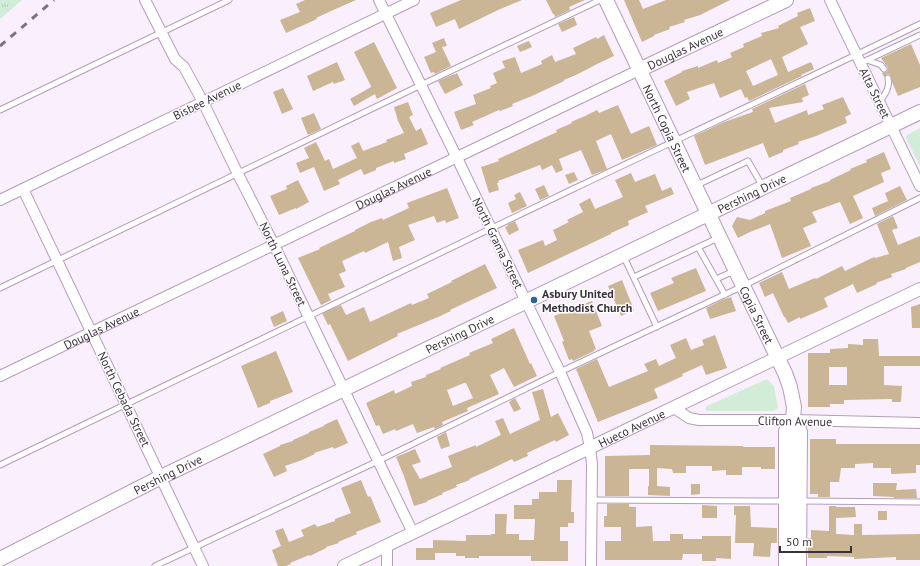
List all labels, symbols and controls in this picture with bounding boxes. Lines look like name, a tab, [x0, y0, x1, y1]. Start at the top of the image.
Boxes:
street label: Douglas Avenue	[645, 24, 725, 72]
street label: Alta Street	[856, 65, 894, 121]
street label: Bisbee Avenue	[170, 77, 244, 123]
street label: North Copia Street	[640, 82, 695, 174]
street label: Douglas Avenue	[353, 163, 434, 212]
street label: Pershing Drive	[715, 170, 788, 216]
street label: North Grama Street	[469, 195, 527, 291]
street label: North Luna Street	[256, 220, 310, 308]
street label: Copia Street	[737, 283, 777, 346]
place label: Asbury United Methodist Church	[542, 286, 632, 315]
marker: Asbury United Methodist Church	[529, 295, 539, 305]
street label: Douglas Avenue	[61, 303, 141, 352]
street label: Pershing Drive	[423, 311, 496, 356]
street label: North Cebada Street	[94, 349, 154, 449]
street label: Hueco Avenue	[596, 405, 667, 450]
street label: Clifton Avenue	[758, 413, 832, 429]
street label: Pershing Drive	[131, 451, 204, 497]
scale bar	[780, 528, 851, 554]
text: 50 m	[786, 534, 812, 549]

